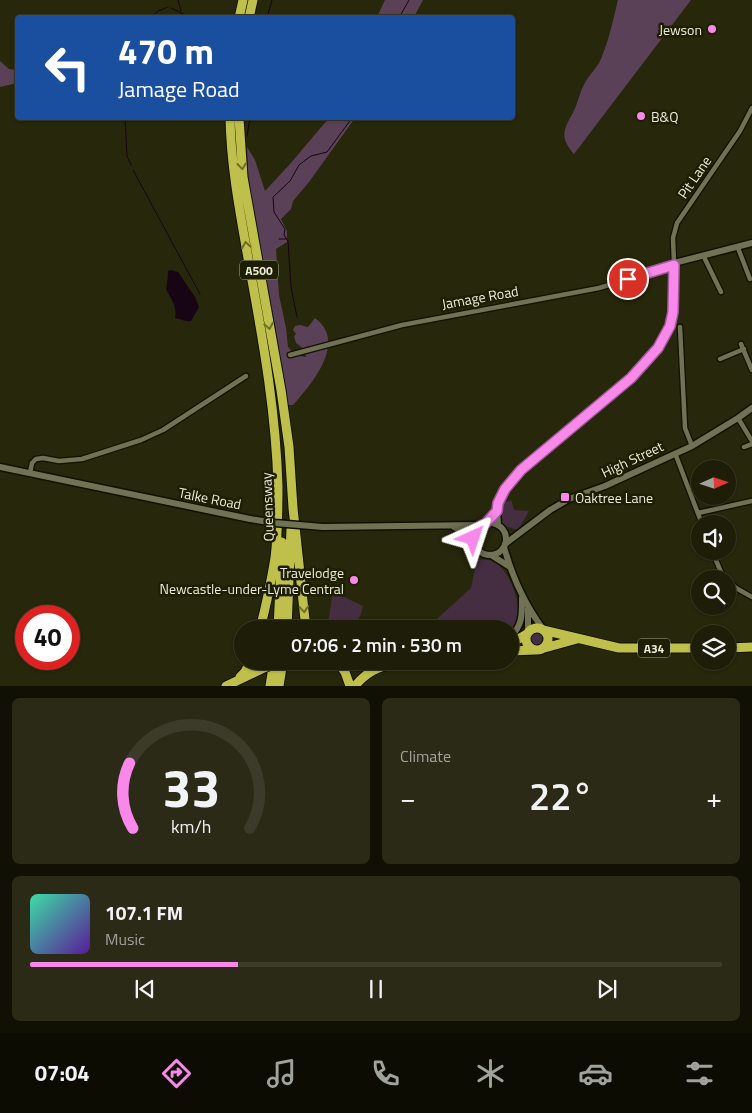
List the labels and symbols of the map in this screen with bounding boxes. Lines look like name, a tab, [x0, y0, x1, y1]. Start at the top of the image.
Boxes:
place label: Jewson	[659, 19, 702, 40]
marker: Jewson	[706, 23, 718, 35]
place label: B&Q	[651, 106, 678, 127]
marker: B&Q	[635, 110, 647, 122]
street label: Pit Lane	[672, 151, 716, 203]
one-way arrow	[236, 162, 247, 170]
one-way arrow	[242, 241, 252, 250]
pin	[607, 258, 649, 300]
road number: A500	[240, 260, 278, 280]
street label: Jamage Road	[440, 280, 520, 314]
one-way arrow	[264, 322, 274, 331]
street label: High Street	[597, 435, 667, 483]
north arrow	[691, 460, 736, 505]
street label: Queensway	[255, 472, 279, 542]
street label: Talke Road	[177, 482, 243, 514]
place label: Oaktree Lane	[575, 487, 653, 508]
marker: Oaktree Lane	[559, 491, 571, 503]
position arrow	[446, 511, 498, 563]
place label: Travelodge Newcastle-under-Lyme Central	[160, 562, 344, 599]
marker: Travelodge Newcastle-under-Lyme Central	[348, 574, 360, 586]
speed limit sign: 40	[15, 605, 80, 670]
one-way arrow	[299, 605, 310, 613]
road number: A34	[638, 638, 670, 658]

